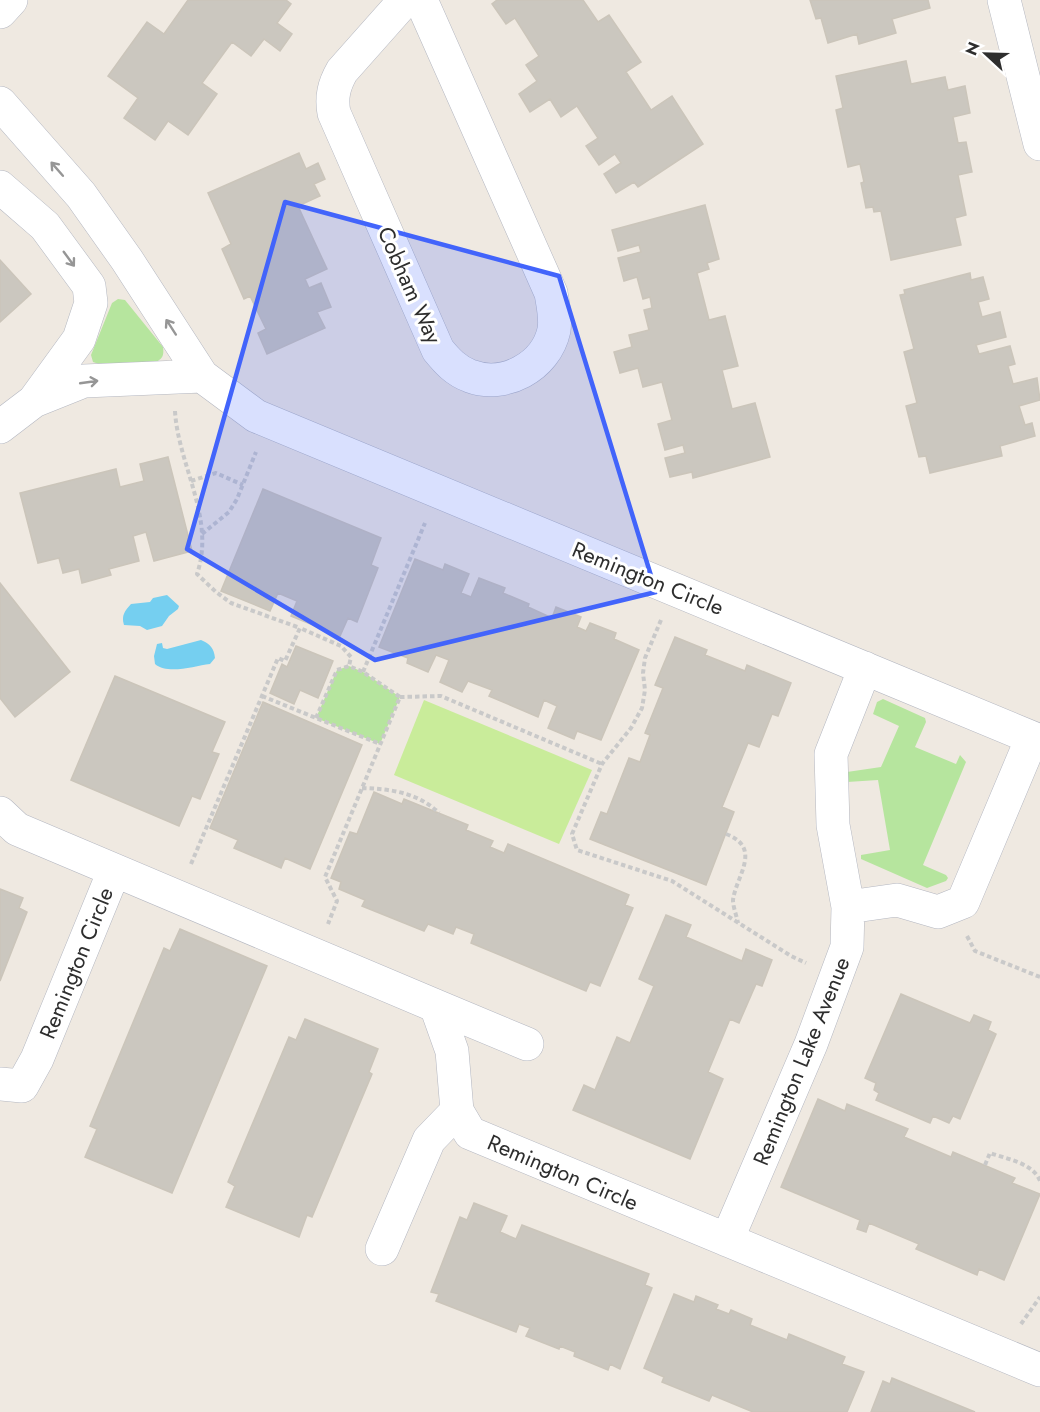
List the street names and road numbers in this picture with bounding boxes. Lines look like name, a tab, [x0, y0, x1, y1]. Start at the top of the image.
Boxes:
street label: Cobham Way	[370, 221, 450, 349]
street label: Remington Circle	[567, 533, 729, 623]
street label: Remington Circle	[31, 882, 121, 1044]
street label: Remington Lake Avenue	[745, 952, 857, 1170]
street label: Remington Circle	[483, 1126, 643, 1218]

